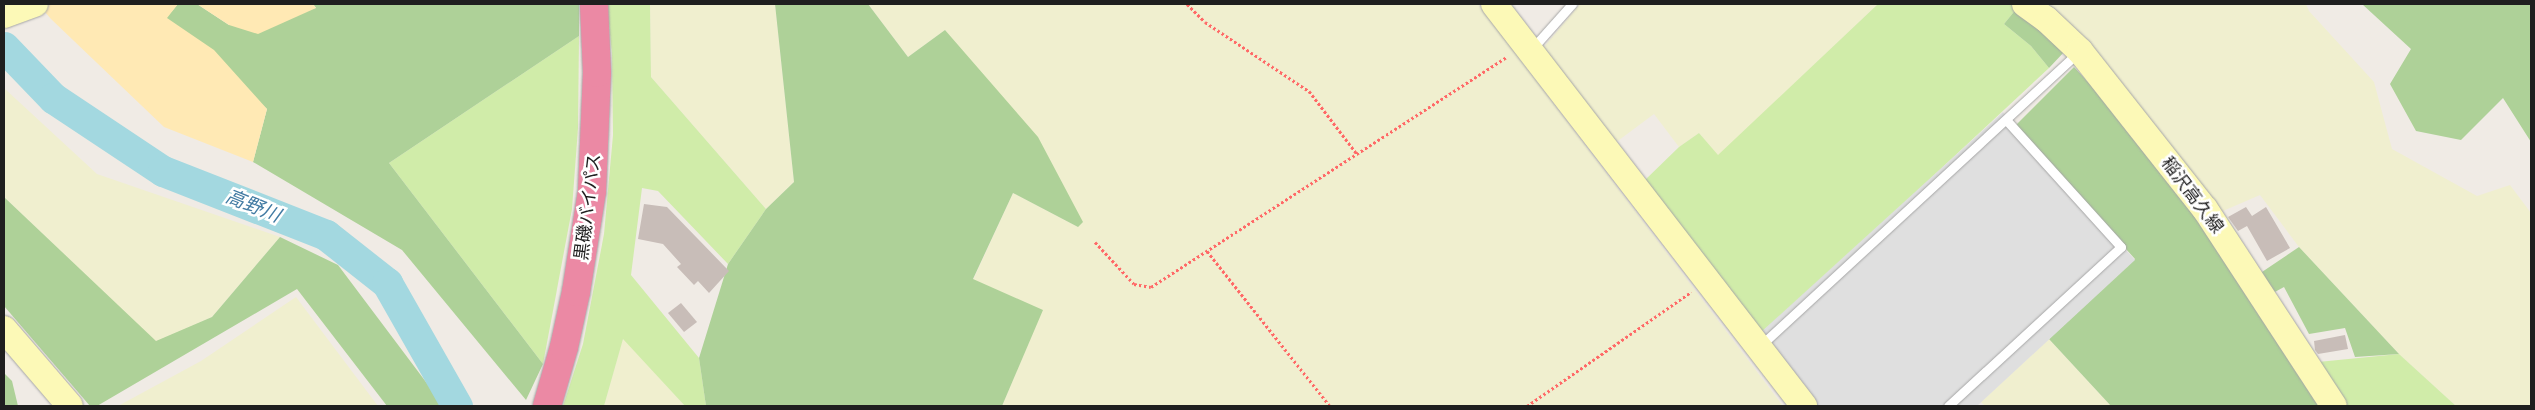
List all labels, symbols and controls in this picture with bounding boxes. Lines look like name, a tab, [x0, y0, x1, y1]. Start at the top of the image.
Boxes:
street label: 黒磯バイパス	[571, 152, 605, 262]
street label: 稲沢高久線	[2156, 153, 2228, 237]
water label: 高野川	[222, 185, 284, 227]

